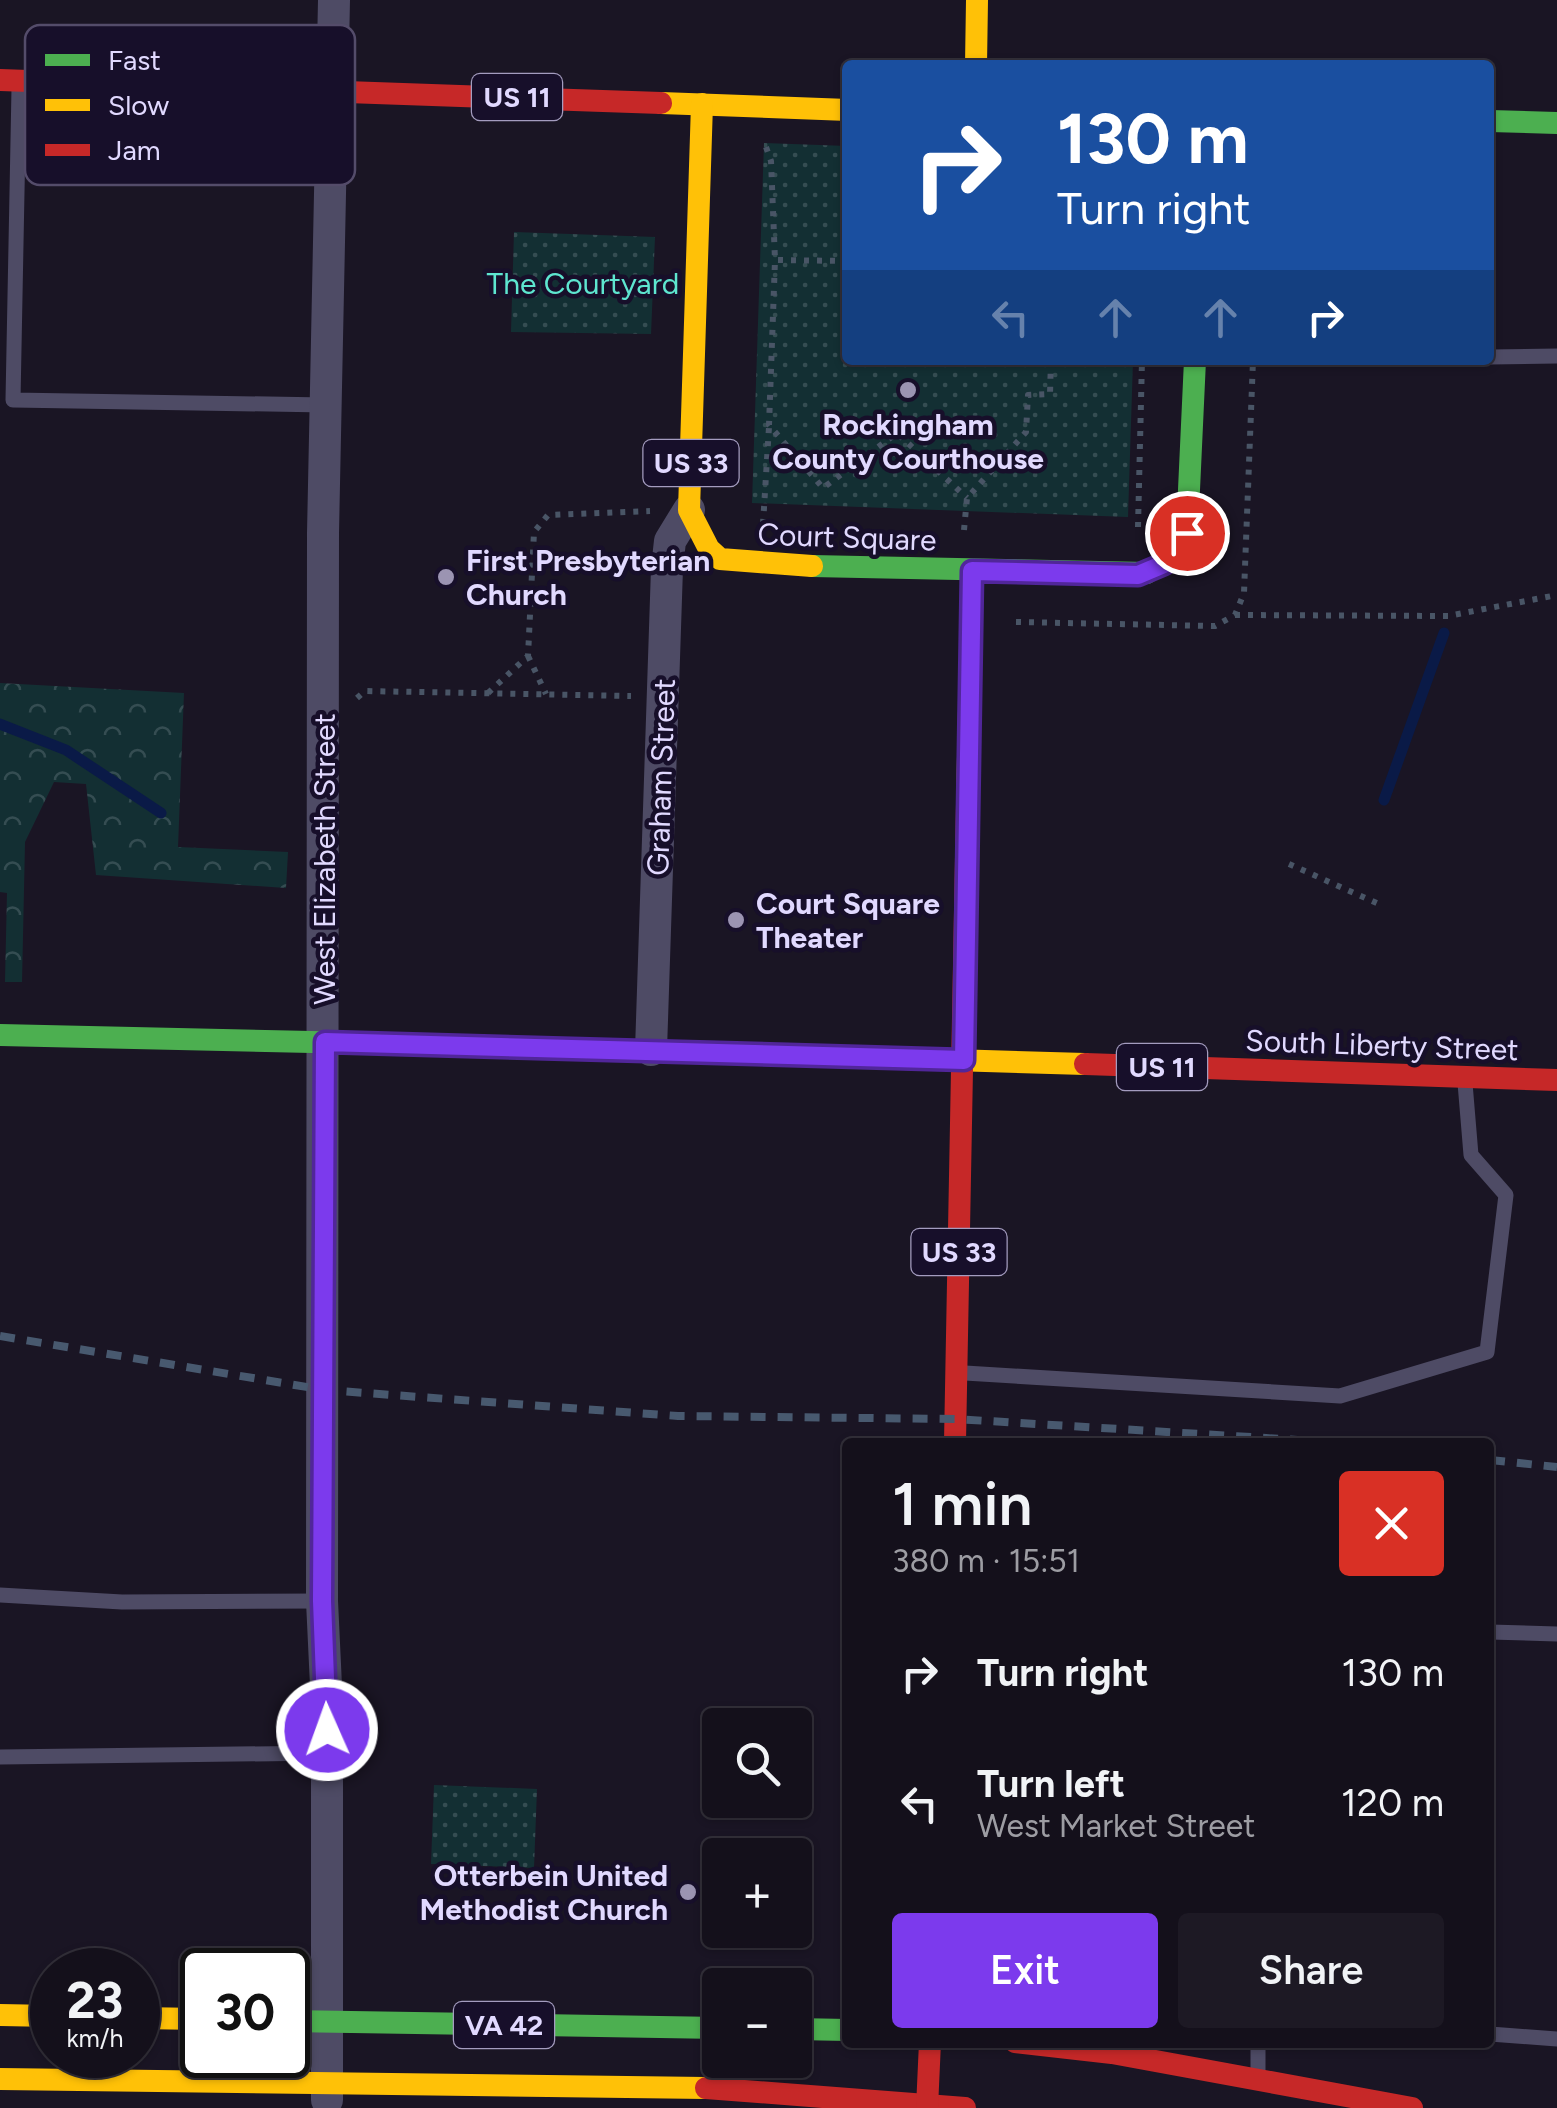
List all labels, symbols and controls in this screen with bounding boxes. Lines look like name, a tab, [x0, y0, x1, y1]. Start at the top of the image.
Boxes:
legend	[25, 25, 355, 185]
text: Fast	[108, 43, 161, 77]
road number: US 11	[472, 74, 562, 120]
text: Slow	[108, 88, 169, 122]
text: 130 m	[1057, 96, 1249, 181]
icon: right	[892, 100, 1022, 230]
text: Jam	[108, 133, 161, 167]
text: Turn right	[1057, 181, 1250, 235]
park label: The Courtyard	[487, 265, 679, 302]
icon: left	[983, 290, 1038, 345]
icon: ahead	[1088, 290, 1143, 345]
icon: ahead	[1193, 290, 1248, 345]
icon: right	[1298, 290, 1353, 345]
marker: Rockingham County Courthouse	[897, 379, 919, 401]
place label: Rockingham County Courthouse	[772, 406, 1044, 477]
road number: US 33	[644, 440, 738, 486]
pin	[1145, 491, 1230, 576]
icon: arrive	[1160, 506, 1215, 561]
street label: Court Square	[757, 515, 937, 559]
place label: First Presbyterian Church	[466, 542, 710, 613]
marker: First Presbyterian Church	[435, 566, 457, 588]
street label: Graham Street	[639, 678, 683, 876]
street label: West Elizabeth Street	[306, 713, 343, 1005]
place label: Court Square Theater	[756, 885, 940, 956]
marker: Court Square Theater	[725, 909, 747, 931]
street label: South Liberty Street	[1245, 1022, 1519, 1068]
road number: US 11	[1117, 1044, 1207, 1090]
road number: US 33	[912, 1229, 1006, 1275]
text: 1 min	[892, 1468, 1032, 1540]
button: close	[1339, 1471, 1444, 1576]
text: 380 m · 15:51	[892, 1542, 1080, 1580]
icon: right	[892, 1646, 947, 1701]
text: Turn right	[977, 1650, 1149, 1696]
text: 130 m	[1342, 1650, 1444, 1696]
position arrow	[275, 1678, 379, 1782]
map controls	[702, 1708, 812, 2078]
button: search	[702, 1708, 812, 1818]
text: Turn left	[977, 1761, 1125, 1807]
icon: left	[892, 1776, 947, 1831]
text: 120 m	[1341, 1780, 1444, 1826]
text: West Market Street	[977, 1807, 1255, 1845]
button: +	[702, 1838, 812, 1948]
place label: Otterbein United Methodist Church	[419, 1857, 668, 1928]
marker: Otterbein United Methodist Church	[677, 1881, 699, 1903]
button: Exit	[892, 1913, 1158, 2028]
button: Share	[1178, 1913, 1444, 2028]
speed limit sign: 30	[180, 1948, 310, 2078]
button: −	[702, 1968, 812, 2078]
text: 23	[67, 1970, 123, 2031]
road number: VA 42	[454, 2002, 554, 2048]
text: km/h	[66, 2023, 124, 2053]

